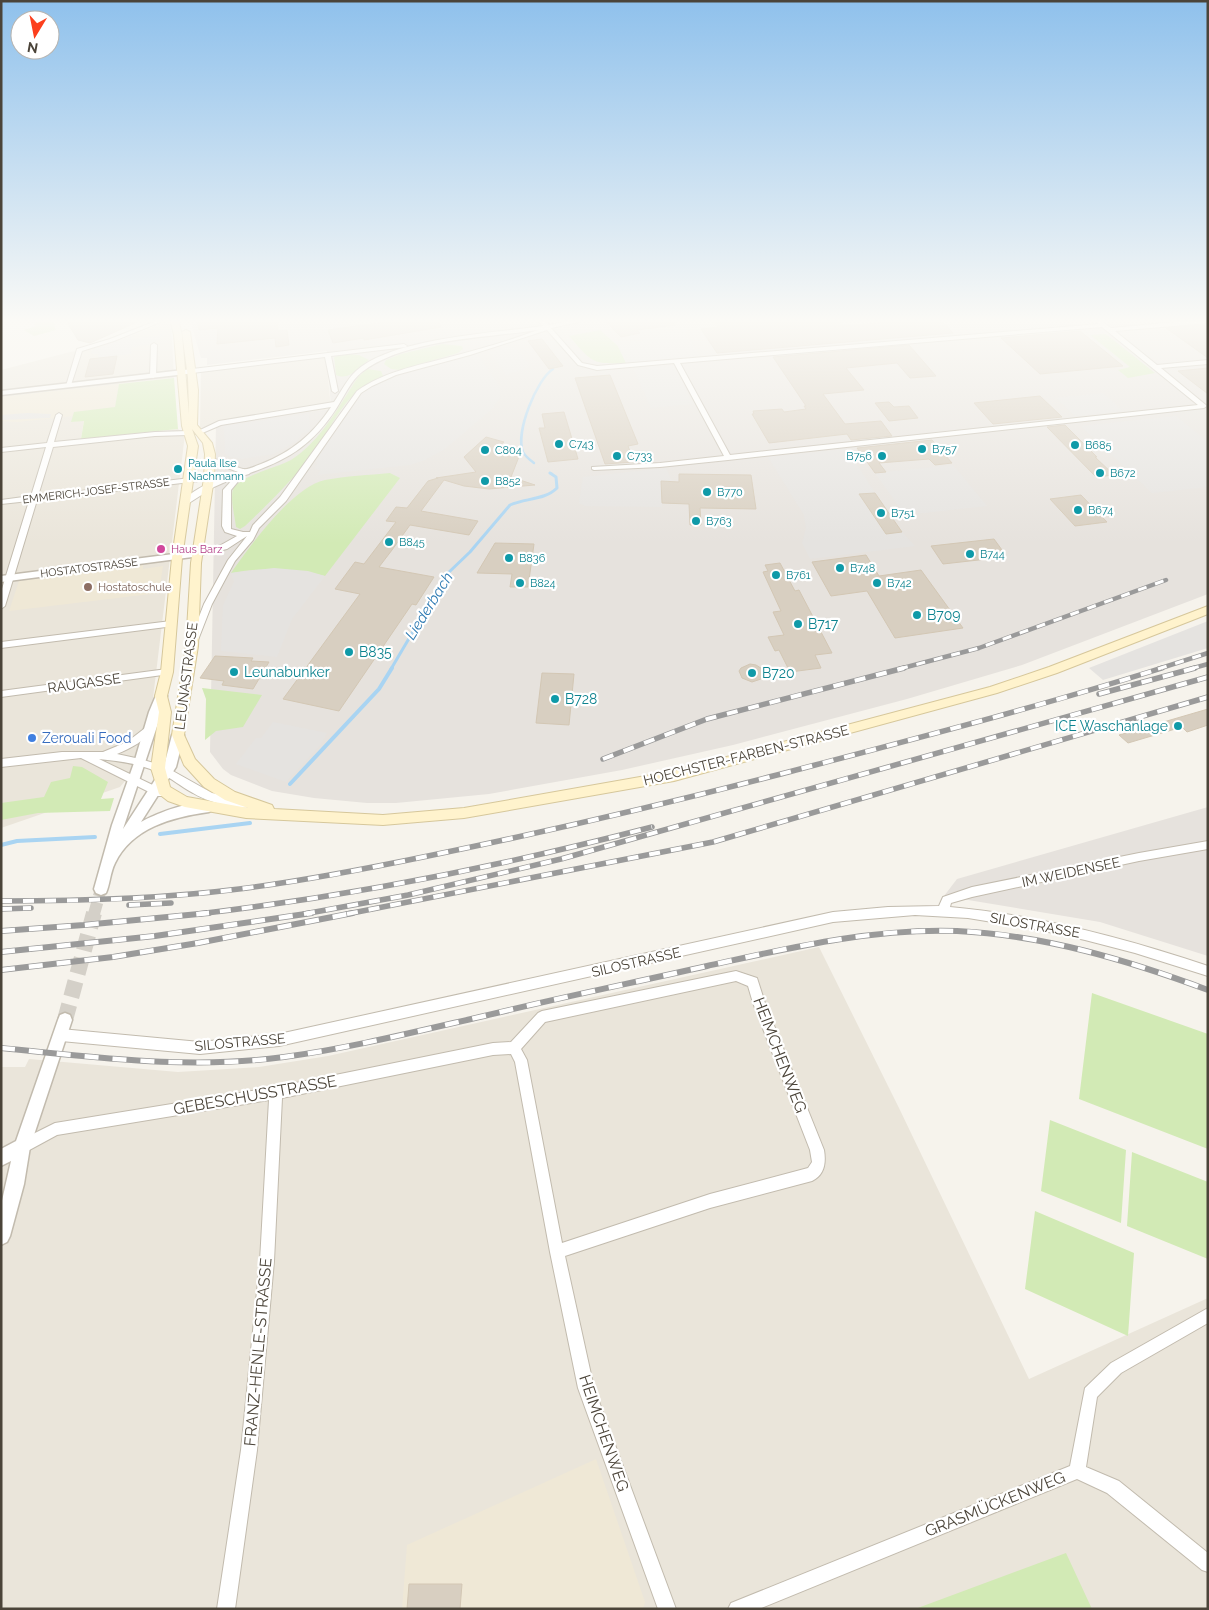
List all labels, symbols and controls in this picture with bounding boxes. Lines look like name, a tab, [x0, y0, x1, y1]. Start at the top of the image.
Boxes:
north arrow	[10, 10, 60, 60]
text: N	[26, 39, 39, 57]
marker: C743	[553, 438, 565, 450]
place label: C743	[569, 438, 594, 451]
marker: B685	[1069, 439, 1081, 451]
place label: B685	[1085, 439, 1111, 452]
marker: B757	[916, 443, 928, 455]
place label: B757	[932, 443, 957, 456]
marker: C804	[479, 444, 491, 456]
place label: C804	[495, 444, 522, 457]
marker: C733	[611, 450, 623, 462]
place label: C733	[627, 450, 652, 463]
place label: B756	[846, 450, 872, 463]
marker: B756	[876, 450, 888, 462]
place label: Paula Ilse Nachmann	[188, 457, 244, 483]
marker: Paula Ilse Nachmann	[172, 463, 184, 475]
marker: B672	[1094, 467, 1106, 479]
place label: B672	[1110, 467, 1136, 480]
street label: EMMERICH-JOSEF-STRASSE	[22, 475, 171, 506]
marker: B852	[479, 475, 491, 487]
place label: B852	[495, 475, 521, 488]
marker: B770	[701, 486, 713, 498]
place label: B770	[717, 486, 743, 499]
marker: B674	[1072, 504, 1084, 516]
place label: B674	[1088, 504, 1113, 517]
marker: B751	[875, 507, 887, 519]
place label: B751	[891, 507, 915, 520]
marker: B763	[690, 515, 702, 527]
place label: B763	[706, 515, 732, 528]
marker: B845	[383, 536, 395, 548]
place label: B845	[399, 536, 425, 549]
marker: Haus Barz	[155, 543, 167, 555]
place label: Haus Barz	[171, 543, 223, 556]
marker: B744	[964, 548, 976, 560]
place label: B744	[980, 548, 1005, 561]
marker: B836	[503, 552, 515, 564]
place label: B836	[519, 552, 546, 565]
street label: HOSTATOSTRASSE	[39, 556, 139, 580]
marker: B748	[834, 562, 846, 574]
place label: B748	[850, 562, 875, 575]
water label: Liederbach	[401, 569, 457, 643]
marker: B761	[770, 569, 782, 581]
place label: B761	[786, 569, 811, 582]
marker: B824	[514, 577, 526, 589]
place label: B824	[530, 577, 556, 590]
marker: B742	[871, 577, 883, 589]
place label: B742	[887, 577, 912, 590]
marker: Hostatoschule	[82, 581, 94, 593]
place label: Hostatoschule	[98, 581, 172, 594]
place label: B709	[927, 607, 961, 623]
marker: B709	[911, 609, 923, 621]
place label: B717	[808, 616, 839, 632]
marker: B717	[792, 618, 804, 630]
street label: LEUNASTRASSE	[171, 621, 201, 731]
place label: B835	[359, 644, 392, 660]
marker: B835	[343, 646, 355, 658]
place label: Leunabunker	[244, 664, 330, 680]
place label: B720	[762, 665, 795, 681]
marker: Leunabunker	[228, 666, 240, 678]
marker: B720	[746, 667, 758, 679]
street label: RAUGASSE	[46, 670, 122, 696]
place label: B728	[565, 691, 597, 707]
marker: B728	[549, 693, 561, 705]
place label: ICE Waschanlage	[1055, 718, 1168, 734]
marker: ICE Waschanlage	[1172, 720, 1184, 732]
street label: HOECHSTER-FARBEN-STRASSE	[642, 722, 850, 788]
place label: Zerouali Food	[42, 730, 131, 746]
marker: Zerouali Food	[26, 732, 38, 744]
street label: IM WEIDENSEE	[1020, 854, 1122, 890]
street label: SILOSTRASSE	[989, 909, 1081, 941]
street label: SILOSTRASSE	[590, 944, 682, 980]
street label: HEIMCHENWEG	[749, 995, 811, 1115]
street label: SILOSTRASSE	[194, 1030, 286, 1054]
street label: GEBESCHUSSTRASSE	[172, 1071, 338, 1119]
street label: FRANZ-HENLE-STRASSE	[240, 1257, 276, 1447]
street label: HEIMCHENWEG	[575, 1372, 633, 1494]
street label: GRASMÜCKENWEG	[922, 1466, 1068, 1541]

